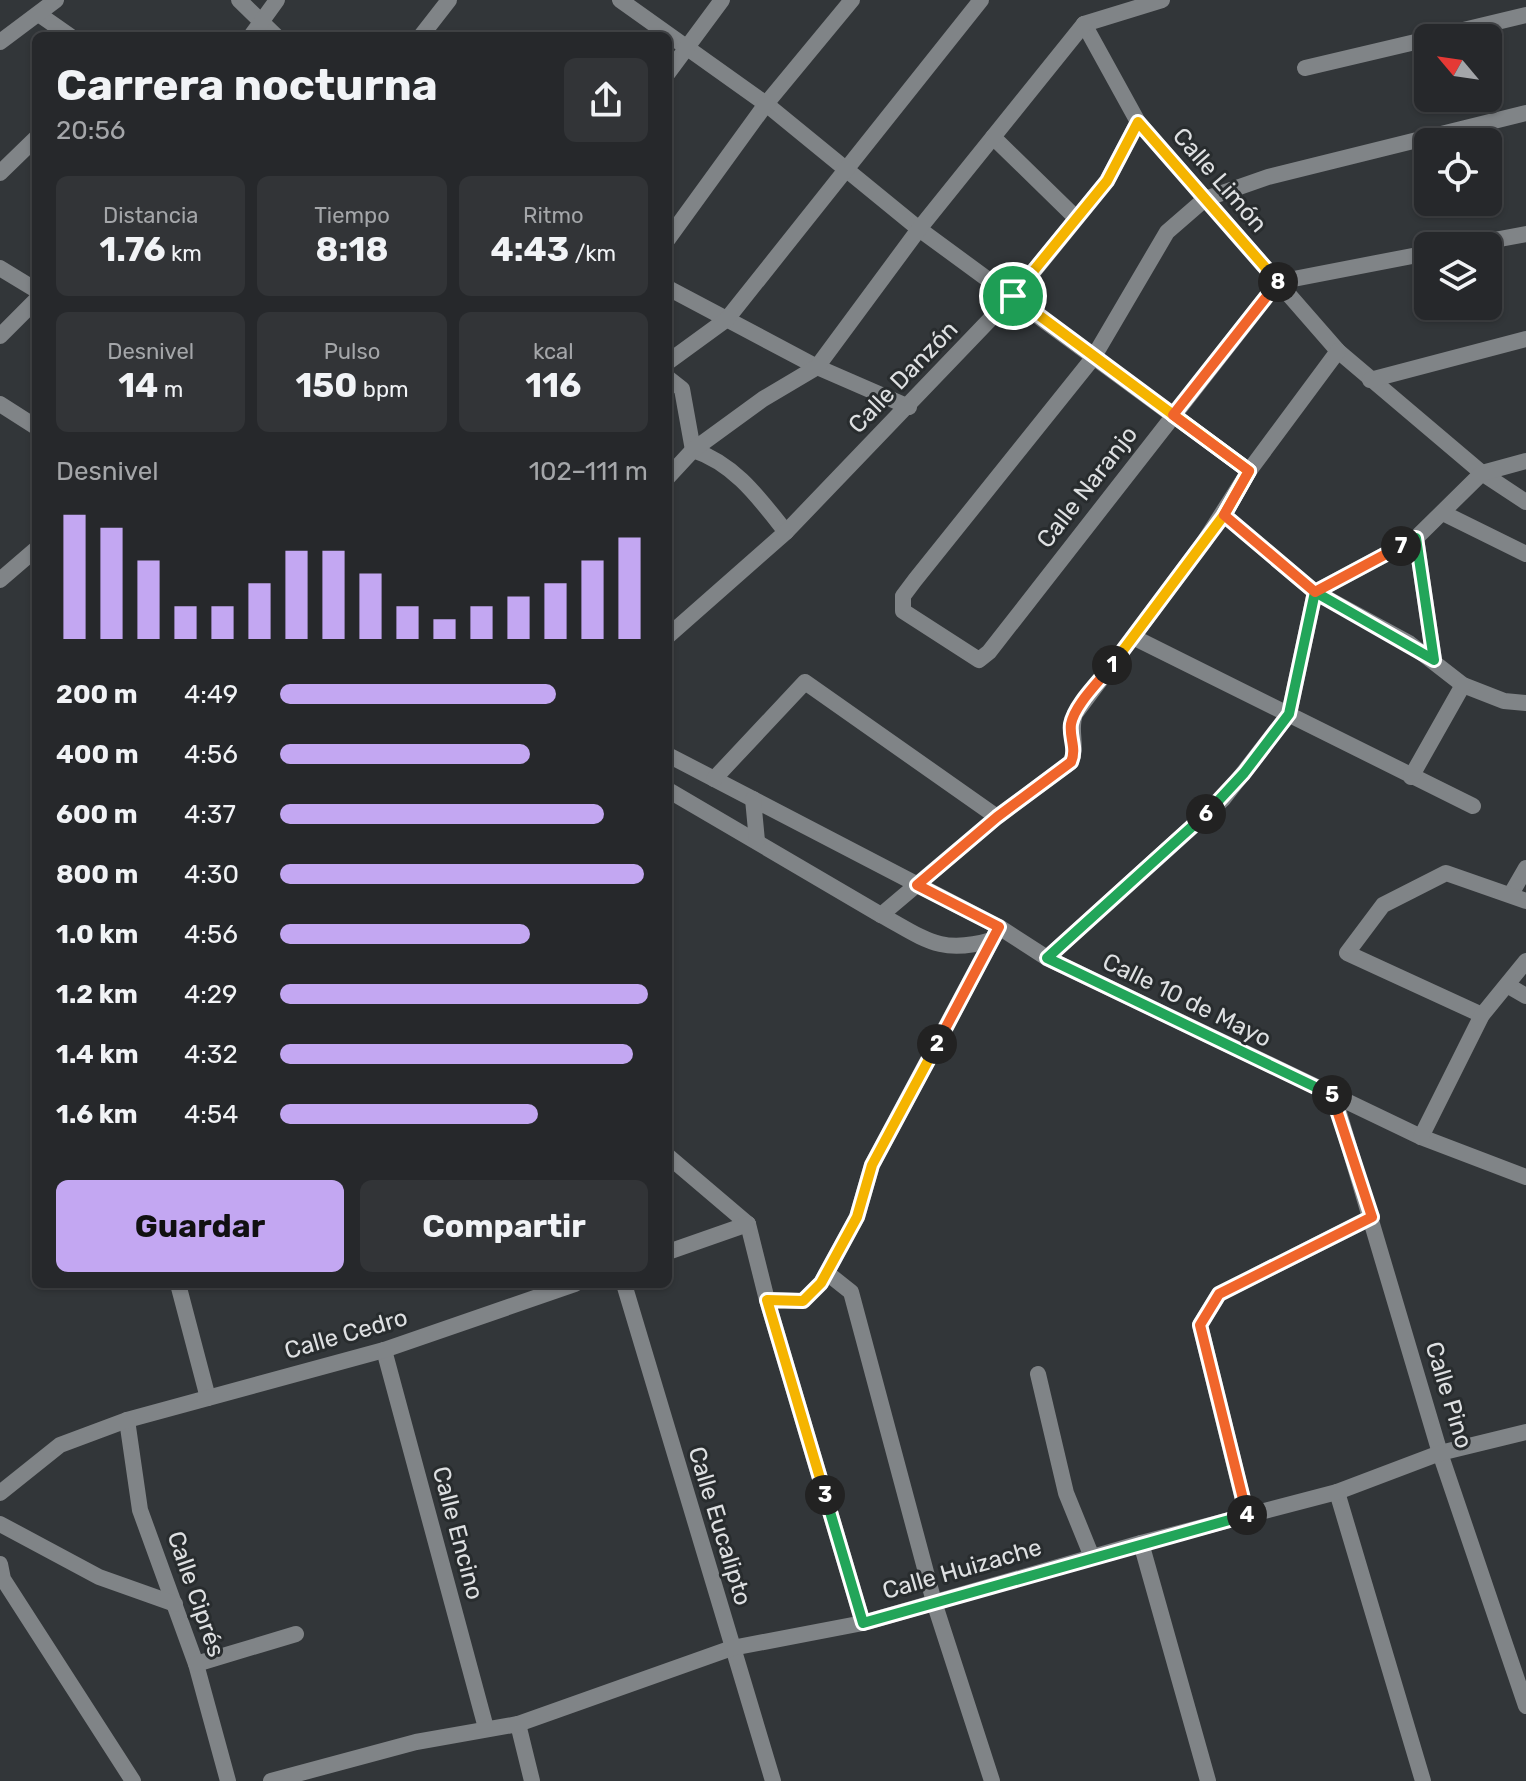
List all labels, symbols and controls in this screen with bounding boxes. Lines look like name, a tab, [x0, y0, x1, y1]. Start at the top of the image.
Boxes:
north arrow	[1414, 24, 1502, 112]
map controls	[1414, 24, 1502, 320]
button: share	[564, 58, 648, 142]
text: Carrera nocturna	[56, 59, 438, 111]
text: 20:56	[56, 115, 126, 146]
street label: Calle Limón	[1167, 122, 1273, 238]
button: locate	[1414, 128, 1502, 216]
text: Distancia	[103, 202, 198, 229]
text: Tiempo	[314, 202, 390, 229]
text: Ritmo	[523, 202, 584, 229]
text: 1.76	[99, 229, 166, 270]
text: 8:18	[316, 229, 388, 270]
text: 4:43	[490, 229, 569, 270]
button: layers	[1414, 232, 1502, 320]
text: km	[166, 240, 202, 267]
text: /km	[569, 240, 616, 267]
pin	[979, 262, 1047, 330]
pin: 8	[1258, 262, 1298, 302]
text: 8	[1271, 268, 1285, 295]
icon: arrive	[991, 274, 1035, 318]
street label: Calle Danzón	[843, 315, 963, 439]
text: Desnivel	[107, 338, 194, 365]
text: Pulso	[324, 338, 380, 365]
text: kcal	[533, 338, 574, 365]
text: 14	[118, 365, 158, 406]
text: 150	[295, 365, 357, 406]
text: 116	[525, 365, 581, 406]
text: m	[158, 376, 183, 403]
text: bpm	[357, 376, 409, 403]
street label: Calle Naranjo	[1031, 421, 1143, 553]
text: Desnivel	[56, 456, 159, 487]
text: 102–111 m	[529, 456, 648, 487]
pin: 7	[1381, 526, 1421, 566]
text: 7	[1395, 532, 1407, 559]
pin: 1	[1092, 645, 1132, 685]
text: 1	[1107, 651, 1117, 678]
text: 200 m	[56, 679, 138, 710]
text: 4:49	[184, 679, 238, 710]
text: 400 m	[56, 739, 138, 770]
text: 4:56	[184, 739, 238, 770]
pin: 6	[1186, 794, 1226, 834]
text: 600 m	[56, 799, 138, 830]
text: 4:37	[184, 799, 236, 830]
text: 6	[1199, 800, 1213, 827]
text: 800 m	[56, 859, 138, 890]
text: 4:30	[184, 859, 239, 890]
text: 1.0 km	[56, 919, 138, 950]
text: 4:56	[184, 919, 238, 950]
street label: Calle 10 de Mayo	[1098, 947, 1276, 1053]
text: 1.2 km	[56, 979, 138, 1010]
text: 4:29	[184, 979, 237, 1010]
pin: 2	[917, 1024, 957, 1064]
text: 2	[930, 1030, 944, 1057]
text: 1.4 km	[56, 1039, 138, 1070]
text: 4:32	[184, 1039, 238, 1070]
pin: 5	[1312, 1075, 1352, 1115]
text: 5	[1325, 1081, 1339, 1108]
text: 1.6 km	[56, 1099, 138, 1130]
text: 4:54	[184, 1099, 238, 1130]
button: Guardar	[56, 1180, 344, 1272]
button: Compartir	[360, 1180, 648, 1272]
street label: Calle Cedro	[281, 1303, 411, 1365]
street label: Calle Pino	[1420, 1338, 1478, 1452]
street label: Calle Eucalipto	[683, 1443, 757, 1609]
street label: Calle Encino	[427, 1463, 489, 1603]
pin: 3	[805, 1475, 845, 1515]
text: 3	[818, 1481, 832, 1508]
pin: 4	[1227, 1495, 1267, 1535]
text: 4	[1239, 1501, 1255, 1528]
street label: Calle Ciprés	[161, 1528, 231, 1660]
street label: Calle Huizache	[879, 1533, 1045, 1605]

